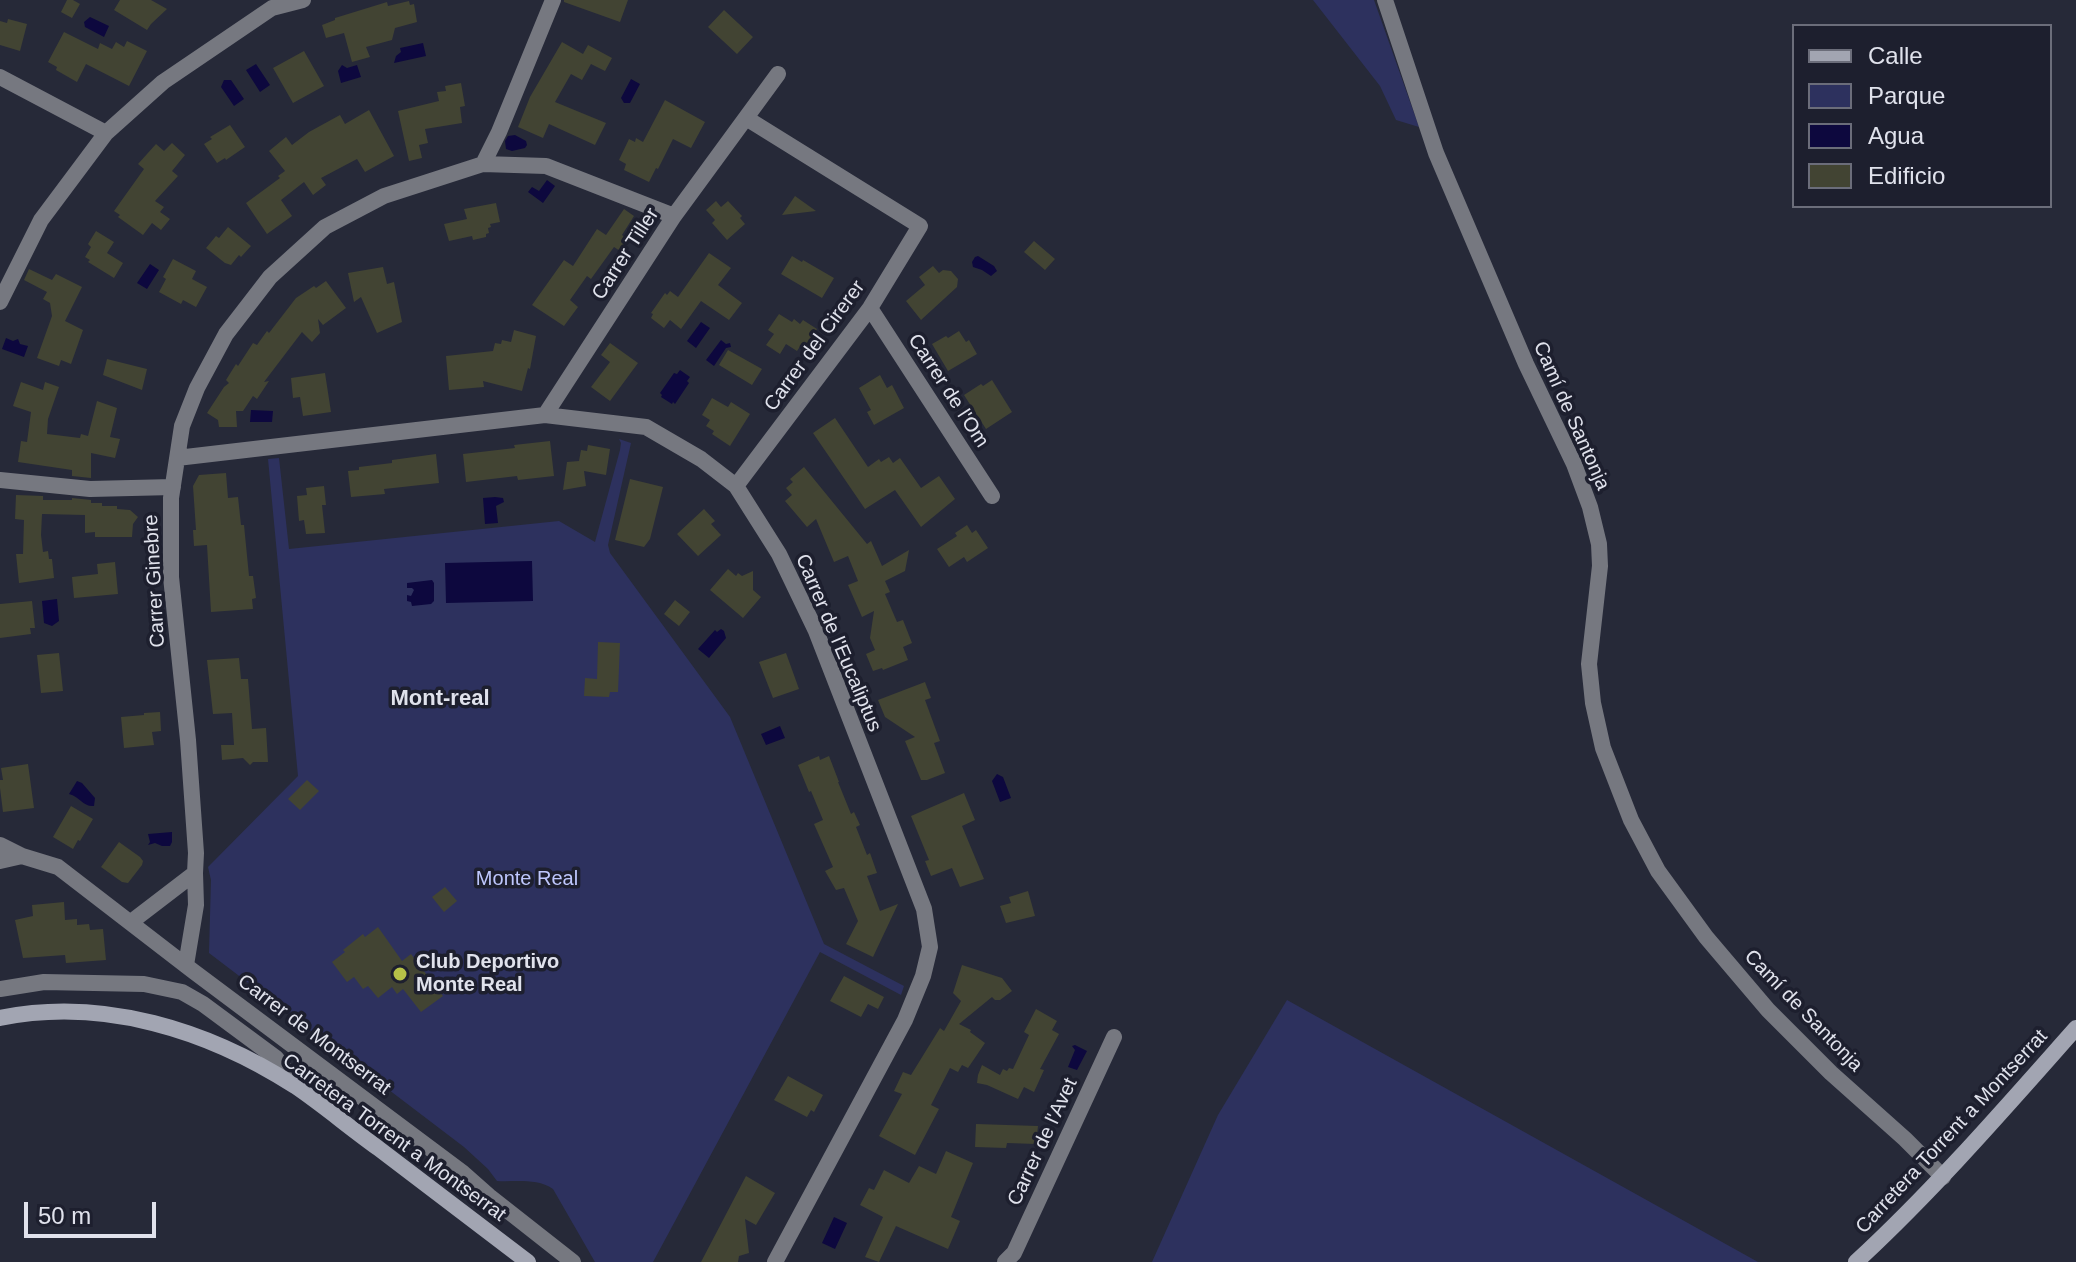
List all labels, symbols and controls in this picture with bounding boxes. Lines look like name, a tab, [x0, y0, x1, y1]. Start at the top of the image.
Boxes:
legend	[1792, 24, 2052, 208]
text: Calle	[1868, 42, 1923, 69]
text: Parque	[1868, 82, 1945, 109]
text: Agua	[1868, 122, 1924, 149]
text: Edificio	[1868, 162, 1945, 189]
street label: Carrer Tiller	[587, 204, 665, 304]
street label: Carrer del Cirerer	[760, 276, 870, 416]
street label: Carrer de l'Om	[902, 330, 994, 452]
street label: Camí de Santonja	[1527, 338, 1615, 494]
street label: Carrer Ginebre	[140, 514, 170, 648]
street label: Carrer de l'Eucaliptus	[790, 551, 886, 735]
district label: Mont-real	[390, 686, 490, 712]
park label: Monte Real	[476, 867, 578, 891]
street label: Camí de Santonja	[1739, 945, 1867, 1077]
place label: Club Deportivo Monte Real	[416, 950, 559, 997]
marker: Club Deportivo Monte Real	[391, 965, 409, 983]
street label: Carrer de Montserrat	[233, 970, 395, 1100]
street label: Carretera Torrent a Montserrat	[1851, 1025, 2053, 1239]
street label: Carretera Torrent a Montserrat	[278, 1049, 510, 1227]
street label: Carrer de l'Avet	[1003, 1074, 1083, 1210]
scale bar	[28, 1186, 160, 1236]
text: 50 m	[38, 1202, 91, 1229]

